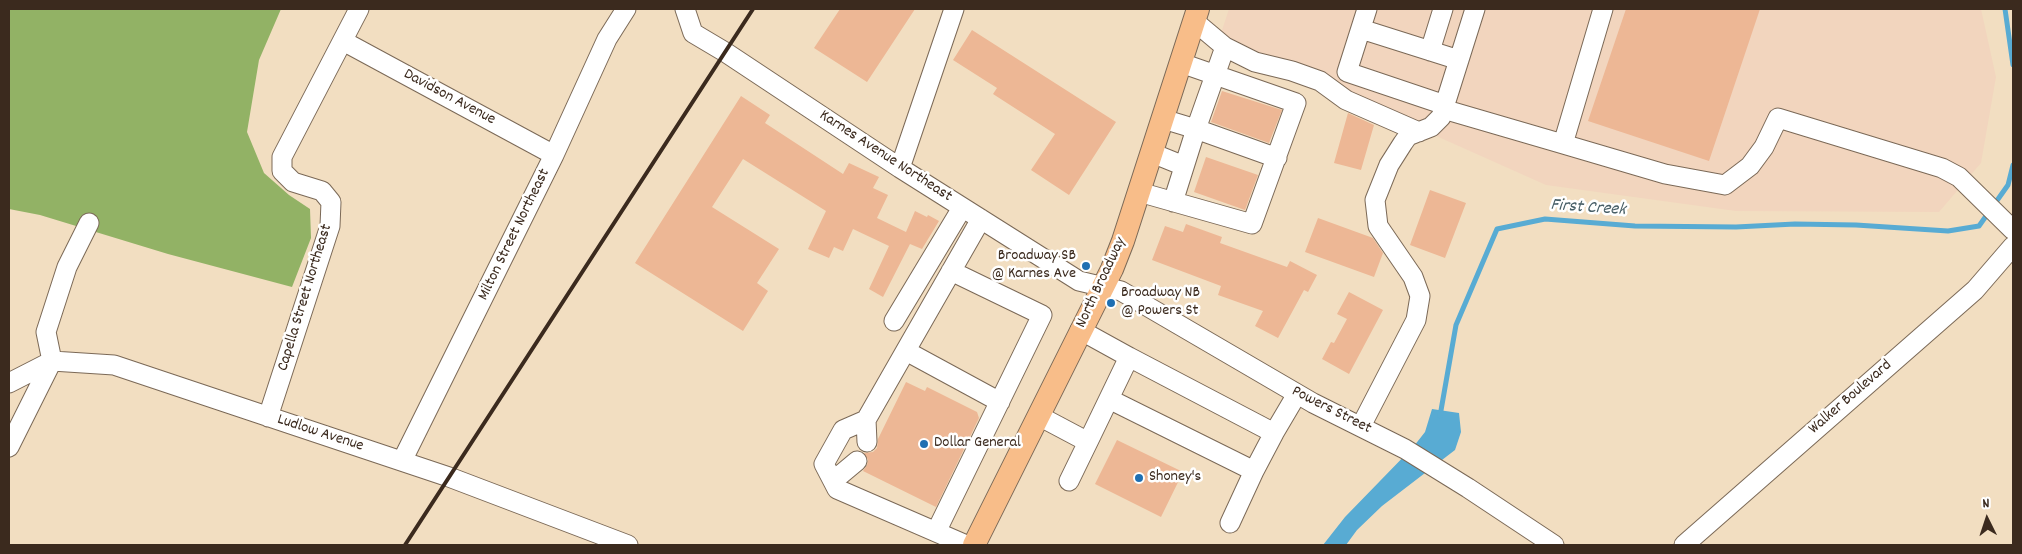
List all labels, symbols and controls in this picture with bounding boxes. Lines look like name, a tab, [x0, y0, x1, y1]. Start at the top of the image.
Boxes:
street label: Davidson Avenue	[400, 66, 498, 130]
street label: Karnes Avenue Northeast	[815, 107, 955, 207]
street label: Milton Street Northeast	[475, 166, 555, 304]
water label: First Creek	[1550, 196, 1626, 222]
street label: Capella Street Northeast	[275, 222, 337, 374]
street label: North Broadway	[1073, 235, 1131, 331]
place label: Broadway SB @ Karnes Ave	[991, 247, 1076, 285]
marker: Broadway SB @ Karnes Ave	[1080, 260, 1092, 272]
place label: Broadway NB @ Powers St	[1121, 284, 1200, 322]
marker: Broadway NB @ Powers St	[1105, 297, 1117, 309]
street label: Walker Boulevard	[1806, 357, 1896, 439]
street label: Powers Street	[1288, 383, 1374, 439]
street label: Ludlow Avenue	[274, 411, 366, 457]
place label: Dollar General	[934, 434, 1021, 454]
marker: Dollar General	[918, 438, 930, 450]
place label: Shoney's	[1149, 468, 1201, 488]
marker: Shoney's	[1133, 472, 1145, 484]
north arrow	[1962, 494, 2012, 544]
text: N	[1982, 494, 1990, 514]

